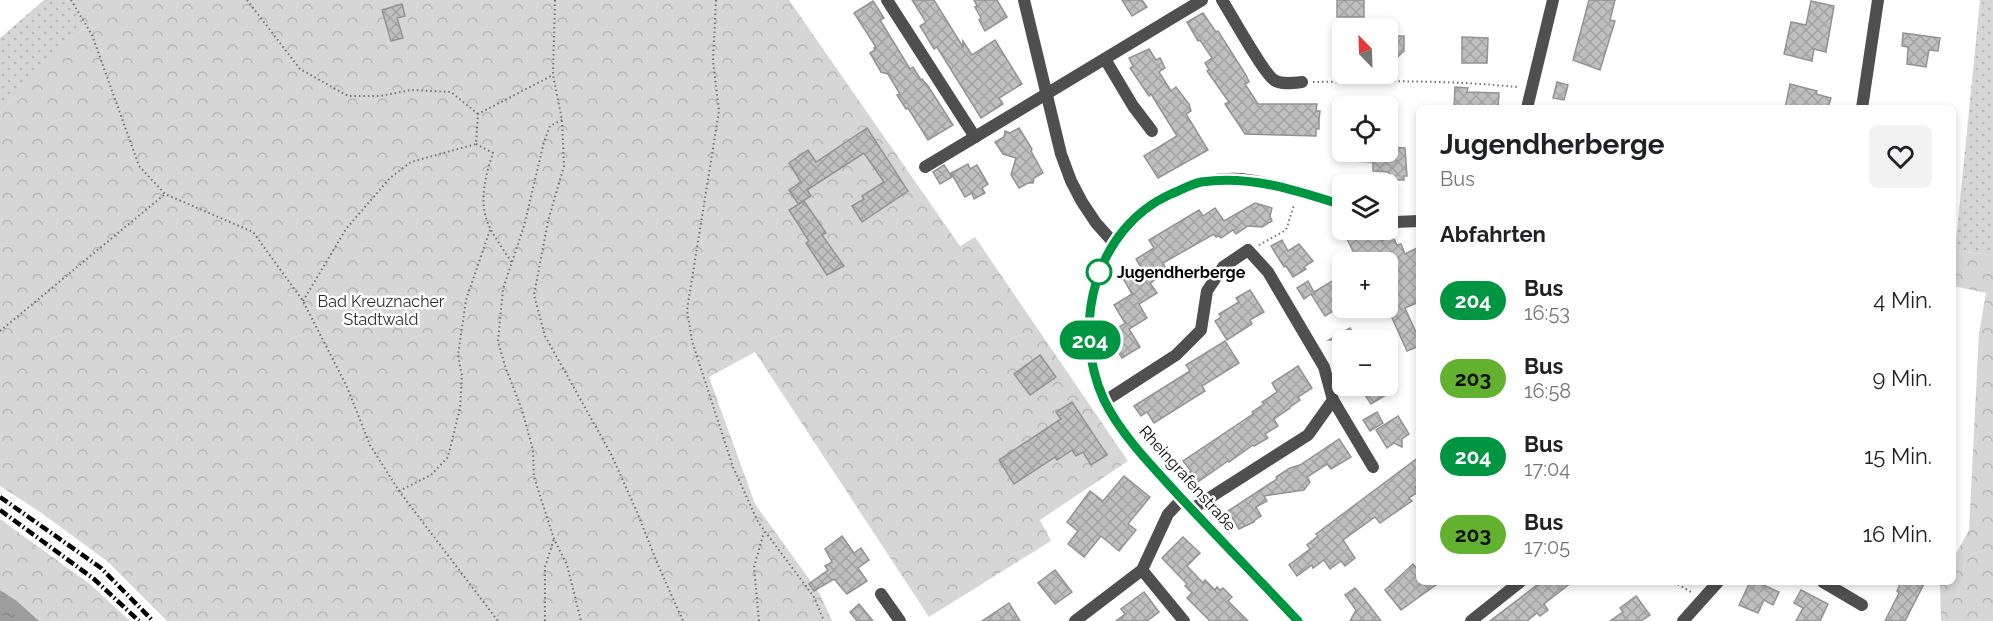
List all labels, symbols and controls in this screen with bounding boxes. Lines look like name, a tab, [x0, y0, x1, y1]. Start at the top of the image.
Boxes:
north arrow	[1332, 18, 1398, 84]
map controls	[1332, 18, 1398, 396]
button: locate	[1332, 96, 1398, 162]
button: heart	[1869, 125, 1932, 188]
text: Jugendherberge	[1440, 128, 1665, 161]
text: Bus	[1440, 167, 1475, 191]
button: layers	[1332, 174, 1398, 240]
text: Abfahrten	[1440, 221, 1546, 247]
button: +	[1332, 252, 1398, 318]
marker: Jugendherberge	[1086, 259, 1112, 285]
place label: Jugendherberge	[1117, 263, 1246, 282]
text: Bus	[1524, 275, 1563, 301]
text: 4 Min.	[1873, 287, 1932, 313]
text: 204	[1455, 288, 1491, 313]
park label: Bad Kreuznacher Stadtwald	[318, 292, 445, 329]
text: 16:53	[1524, 301, 1570, 325]
line badge: 204	[1056, 320, 1124, 360]
text: 204	[1072, 328, 1108, 353]
button: −	[1332, 330, 1398, 396]
text: Bus	[1524, 353, 1563, 379]
text: 9 Min.	[1872, 365, 1932, 391]
text: 203	[1455, 366, 1491, 391]
text: 16:58	[1524, 379, 1571, 403]
street label: Rheingrafenstraße	[1135, 422, 1240, 535]
text: Bus	[1524, 431, 1563, 457]
text: 15 Min.	[1864, 443, 1932, 469]
text: 204	[1455, 444, 1491, 469]
text: 17:04	[1524, 457, 1570, 481]
text: Bus	[1524, 509, 1563, 535]
text: 16 Min.	[1863, 521, 1932, 547]
text: 203	[1455, 522, 1491, 547]
text: 17:05	[1524, 535, 1570, 559]

